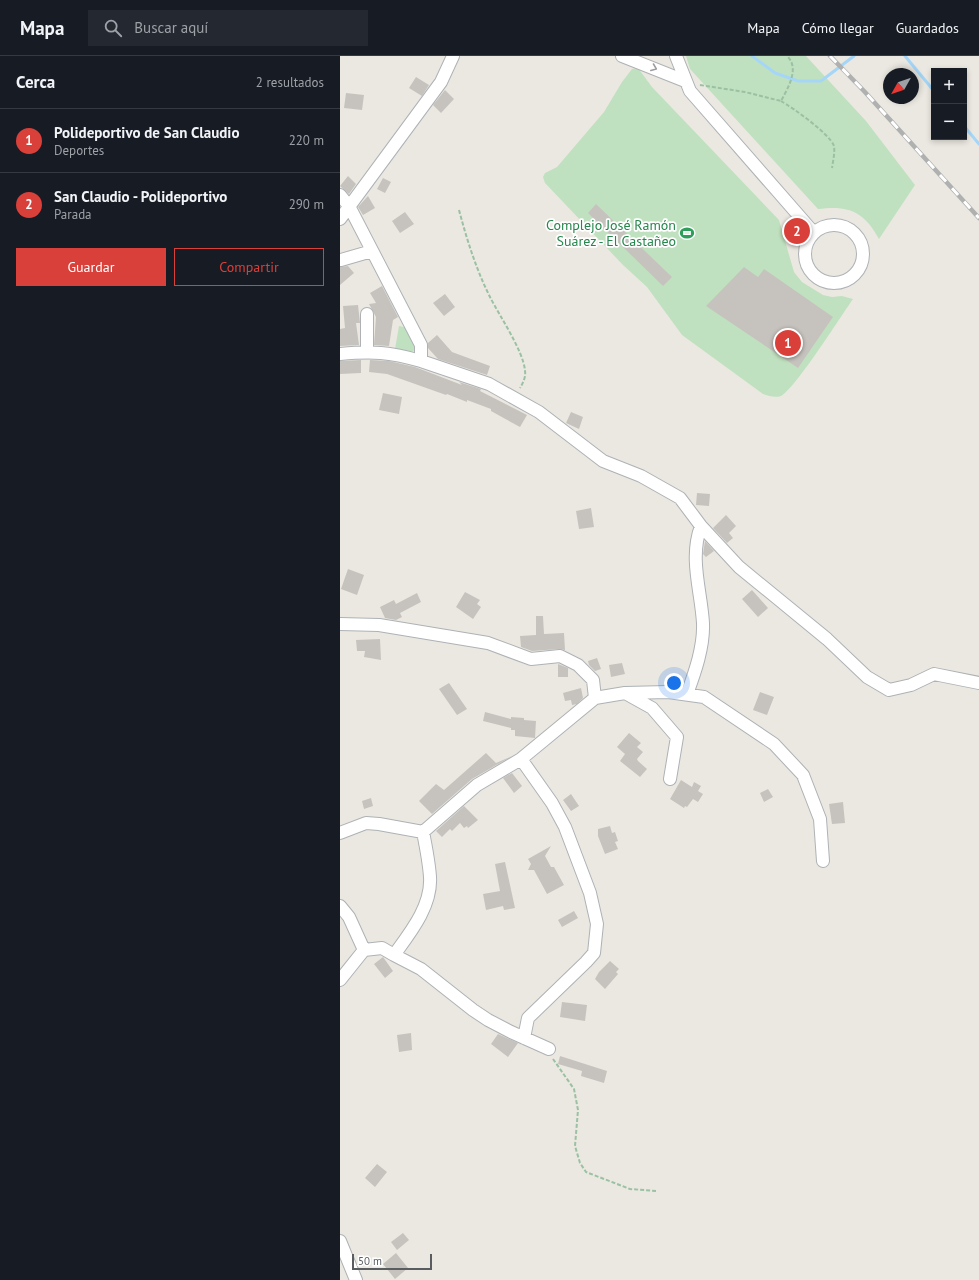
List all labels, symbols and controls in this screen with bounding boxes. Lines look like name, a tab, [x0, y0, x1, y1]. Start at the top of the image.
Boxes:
search box	[88, 10, 368, 46]
text: Mapa	[20, 16, 64, 40]
icon: search	[102, 17, 124, 39]
text: Buscar aquí	[134, 18, 208, 37]
text: Mapa	[747, 19, 780, 37]
text: Cómo llegar	[802, 19, 874, 37]
text: Guardados	[896, 19, 959, 37]
one-way arrow	[650, 63, 658, 71]
north arrow	[883, 68, 919, 104]
map controls	[931, 68, 967, 140]
button: +	[931, 68, 967, 104]
text: Cerca	[16, 71, 55, 93]
text: 2 resultados	[256, 74, 324, 91]
button: −	[931, 104, 967, 140]
text: Polideportivo de San Claudio	[54, 123, 239, 142]
text: 1	[25, 132, 33, 149]
text: 220 m	[289, 132, 324, 149]
text: Deportes	[54, 142, 104, 159]
text: San Claudio - Polideportivo	[54, 187, 227, 206]
text: 2	[25, 196, 33, 213]
text: 290 m	[289, 196, 324, 213]
text: Parada	[54, 206, 92, 223]
place label: Complejo José Ramón Suárez - El Castañeo	[546, 216, 676, 250]
pin: 2	[784, 216, 810, 246]
sports icon: Complejo José Ramón Suárez - El Castañeo	[679, 225, 695, 241]
button: Guardar	[16, 248, 166, 286]
button: Compartir	[174, 248, 324, 286]
pin: 1	[775, 328, 801, 358]
your location	[664, 673, 684, 693]
scale bar	[352, 1252, 432, 1271]
text: 50 m	[358, 1254, 382, 1268]

